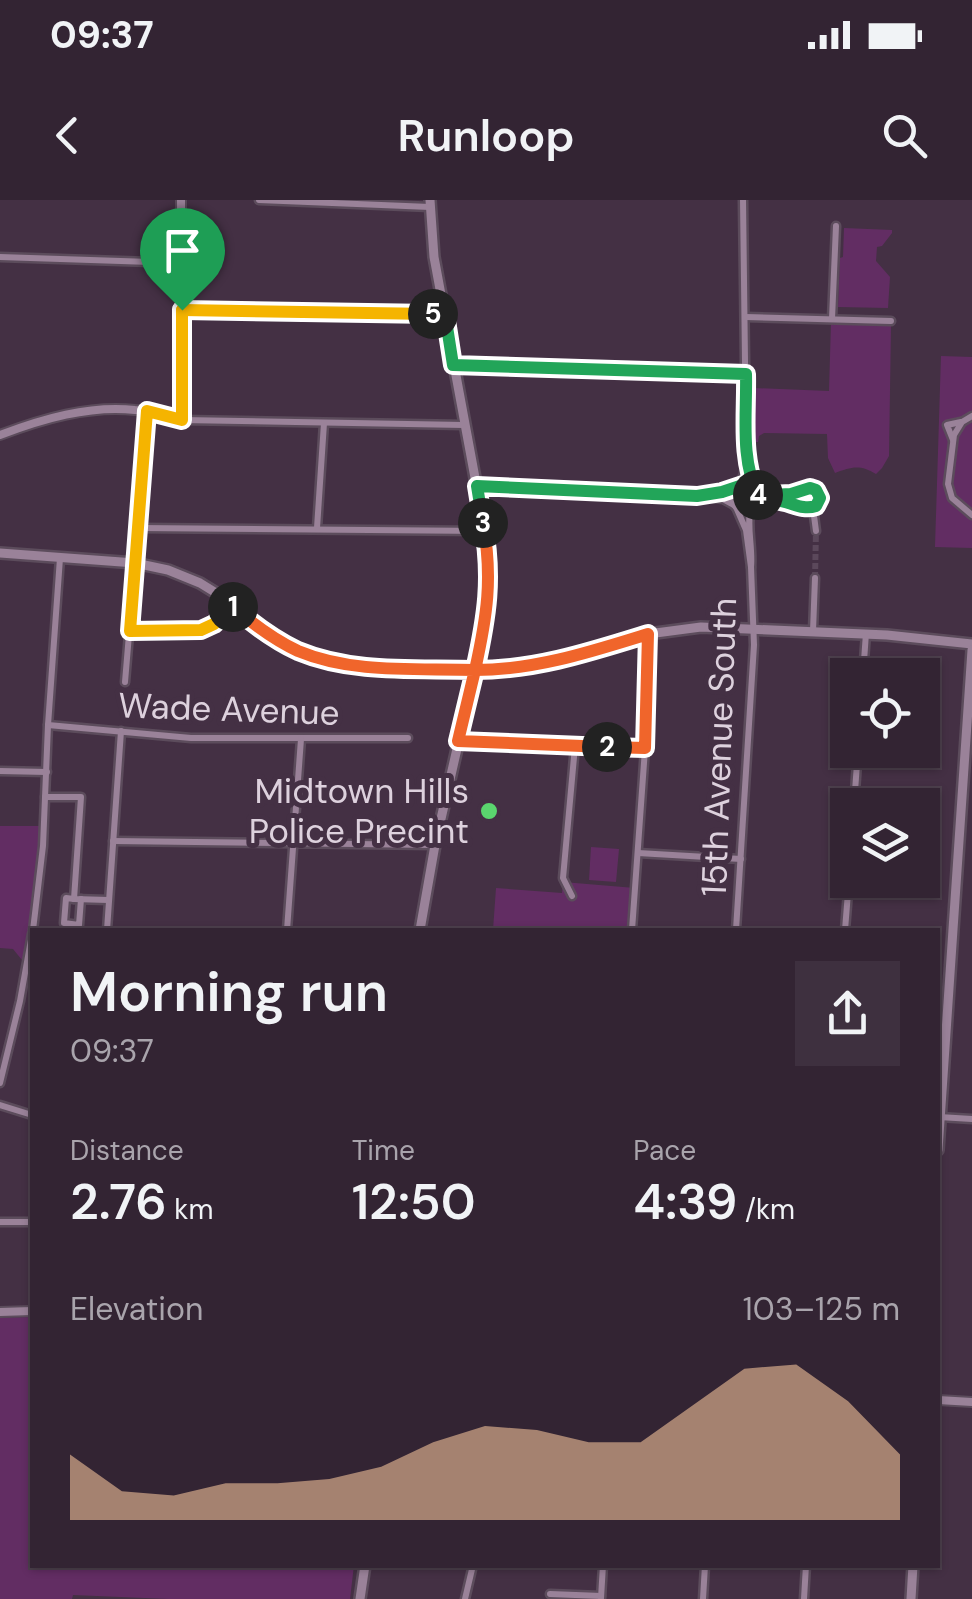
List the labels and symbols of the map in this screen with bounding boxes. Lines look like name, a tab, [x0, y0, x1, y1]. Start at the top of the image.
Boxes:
pin	[140, 208, 225, 311]
pin: 5	[408, 289, 458, 339]
pin: 4	[733, 470, 783, 520]
pin: 3	[458, 498, 508, 548]
pin: 1	[208, 582, 258, 632]
street label: 15th Avenue South	[691, 597, 747, 897]
street label: Wade Avenue	[118, 682, 340, 736]
pin: 2	[582, 722, 632, 772]
place label: Midtown Hills Police Precint	[249, 768, 469, 854]
marker: Midtown Hills Police Precint	[478, 800, 500, 822]

